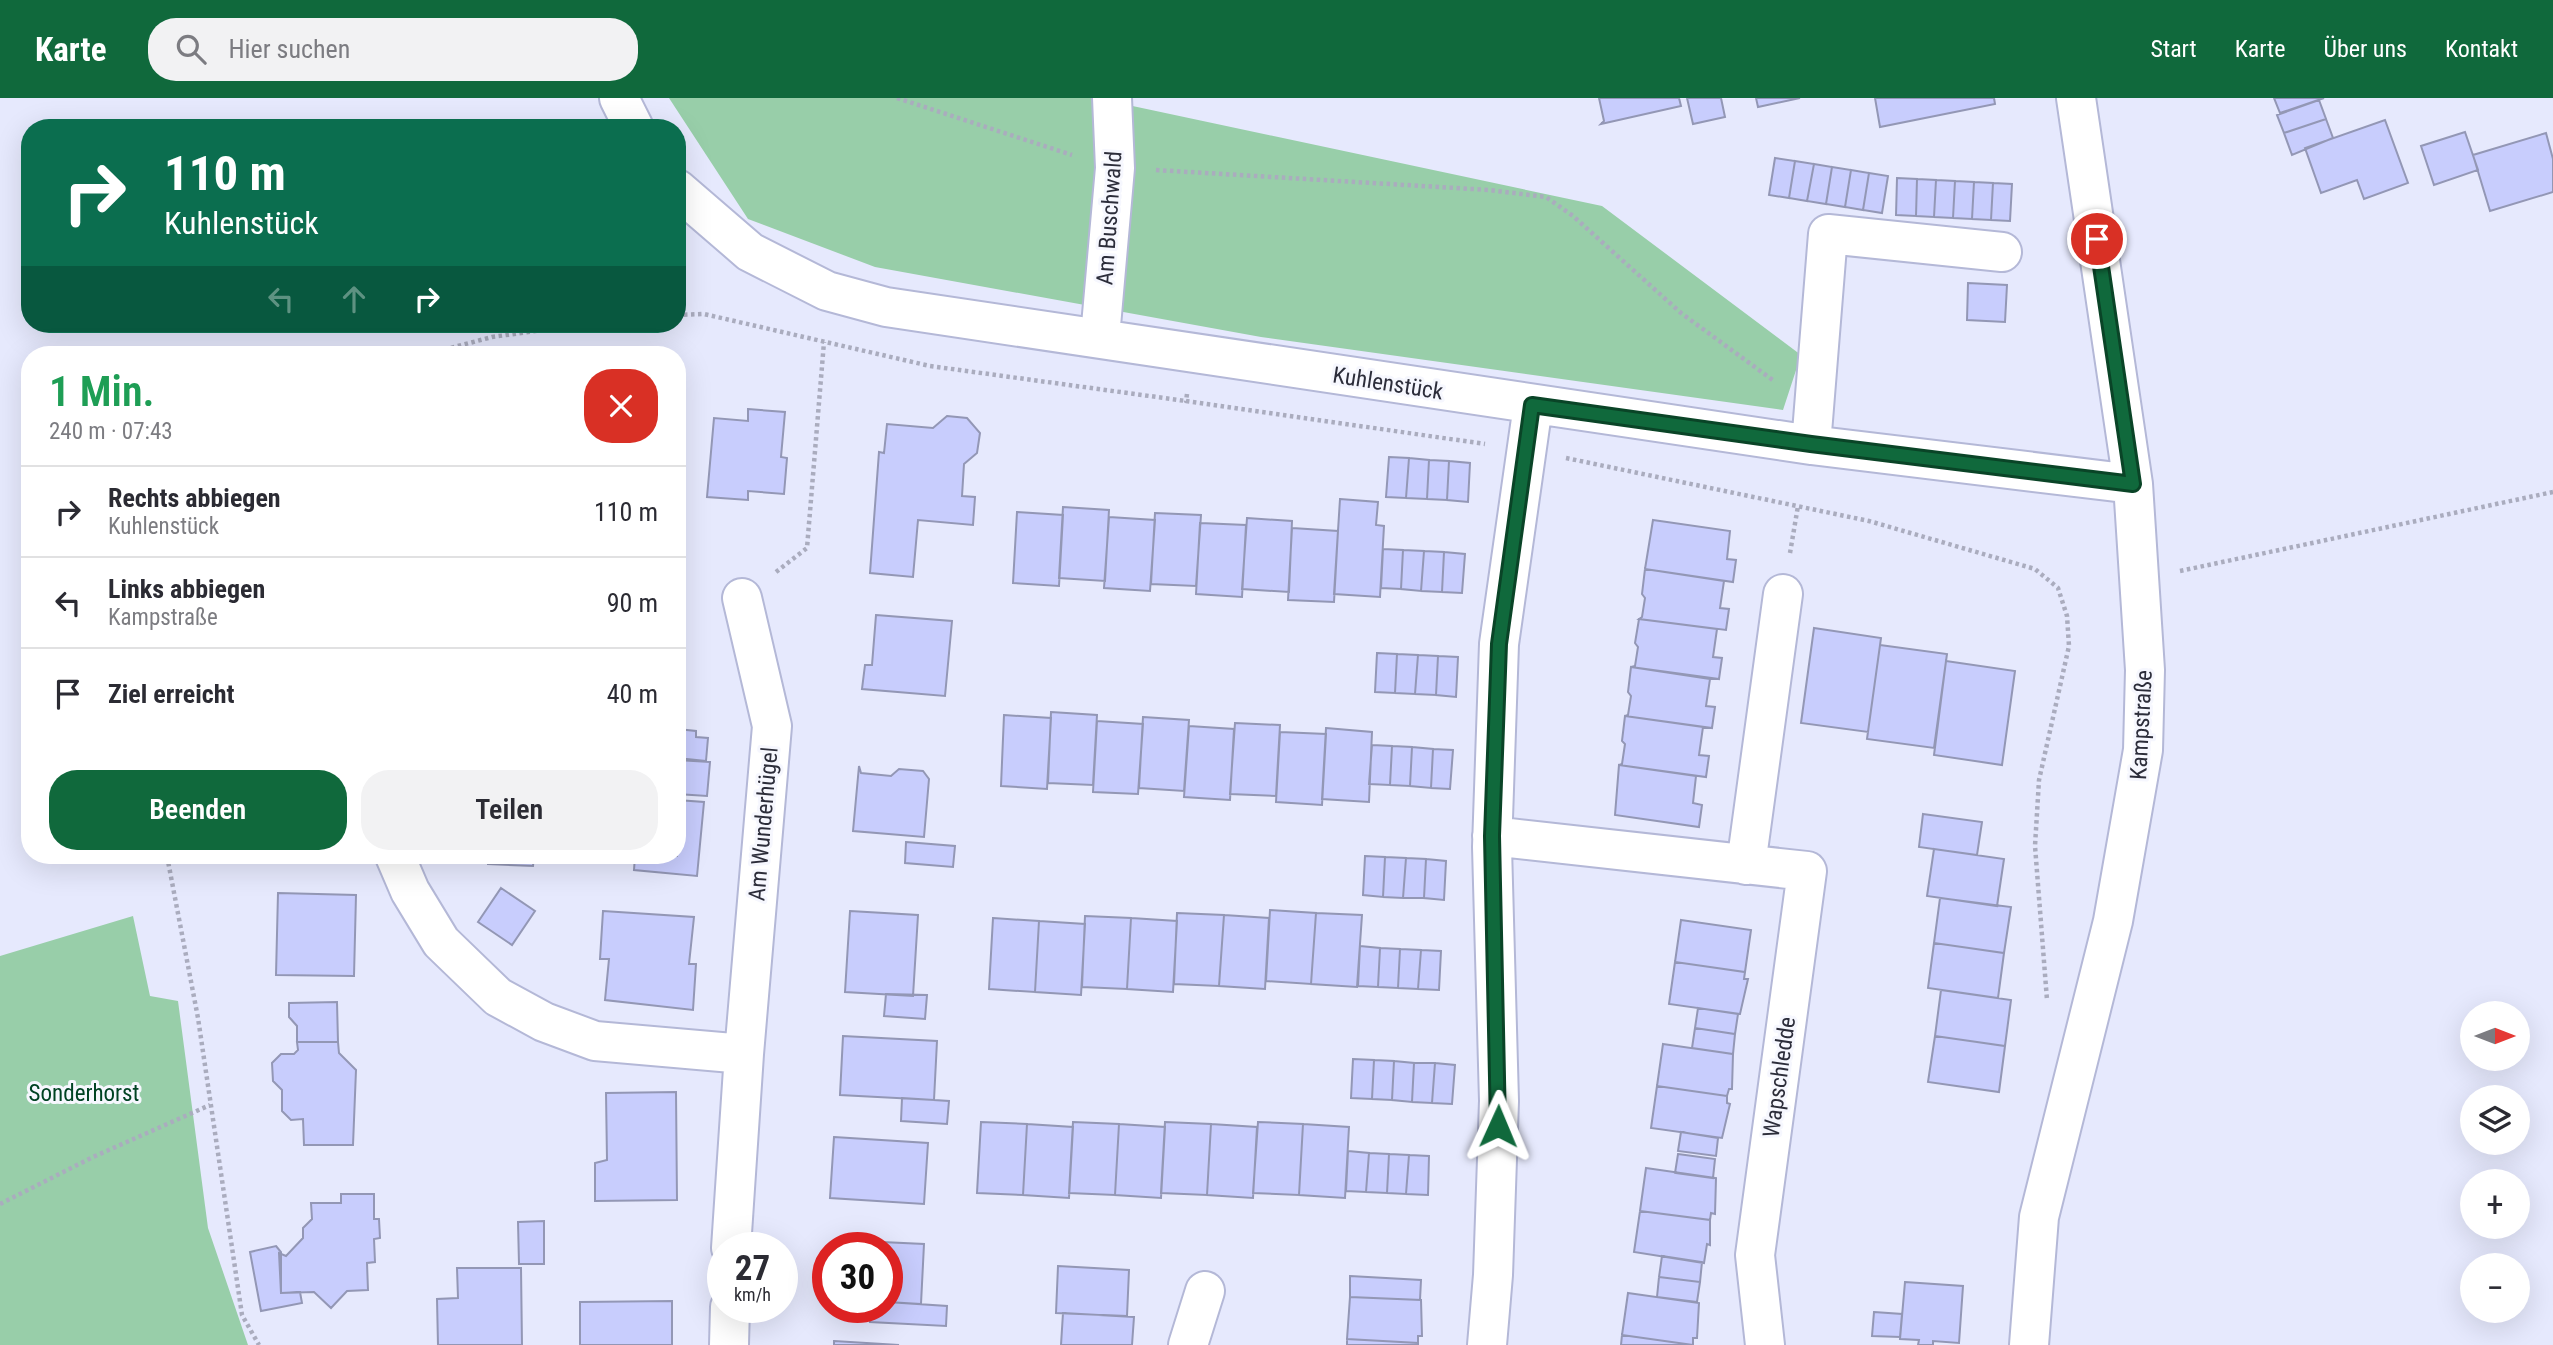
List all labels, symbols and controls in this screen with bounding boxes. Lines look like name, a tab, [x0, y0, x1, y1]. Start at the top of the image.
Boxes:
search box	[148, 18, 638, 81]
text: Karte	[35, 30, 106, 69]
icon: search	[172, 30, 210, 68]
text: Hier suchen	[228, 34, 350, 64]
text: Start	[2151, 35, 2197, 63]
text: Karte	[2235, 35, 2285, 63]
text: Über uns	[2323, 35, 2407, 63]
text: Kontakt	[2445, 35, 2518, 63]
text: 110 m	[164, 145, 286, 202]
icon: right	[49, 147, 140, 238]
street label: Am Buschwald	[1091, 150, 1128, 286]
text: Kuhlenstück	[164, 204, 319, 242]
pin	[2067, 209, 2127, 269]
icon: arrive	[2078, 220, 2116, 258]
icon: left	[262, 280, 300, 318]
icon: ahead	[335, 280, 373, 318]
icon: right	[408, 280, 446, 318]
street label: Kuhlenstück	[1331, 361, 1446, 406]
text: 1 Min.	[49, 367, 155, 416]
button: close	[584, 369, 658, 443]
text: 240 m · 07:43	[49, 418, 173, 445]
text: Rechts abbiegen	[108, 483, 281, 513]
icon: right	[49, 493, 87, 531]
text: 110 m	[594, 497, 658, 527]
text: Kuhlenstück	[108, 513, 219, 540]
text: Links abbiegen	[108, 574, 265, 604]
icon: left	[49, 584, 87, 622]
text: 90 m	[607, 588, 658, 618]
text: Kampstraße	[108, 604, 218, 631]
street label: Kampstraße	[2125, 669, 2158, 781]
icon: arrive	[49, 675, 87, 713]
text: Ziel erreicht	[108, 679, 234, 709]
text: 40 m	[607, 679, 658, 709]
street label: Am Wunderhügel	[743, 746, 784, 902]
button: Beenden	[49, 770, 347, 850]
button: Teilen	[361, 770, 658, 850]
north arrow	[2460, 1001, 2530, 1071]
map controls	[2460, 1001, 2530, 1323]
street label: Wapschledde	[1758, 1015, 1801, 1139]
park label: Sonderhorst	[29, 1080, 139, 1107]
button: layers	[2460, 1085, 2530, 1155]
position arrow	[1461, 1089, 1535, 1163]
button: +	[2460, 1169, 2530, 1239]
speed limit sign: 30	[812, 1232, 903, 1323]
text: 27	[735, 1248, 770, 1289]
button: −	[2460, 1253, 2530, 1323]
text: km/h	[734, 1284, 771, 1305]

